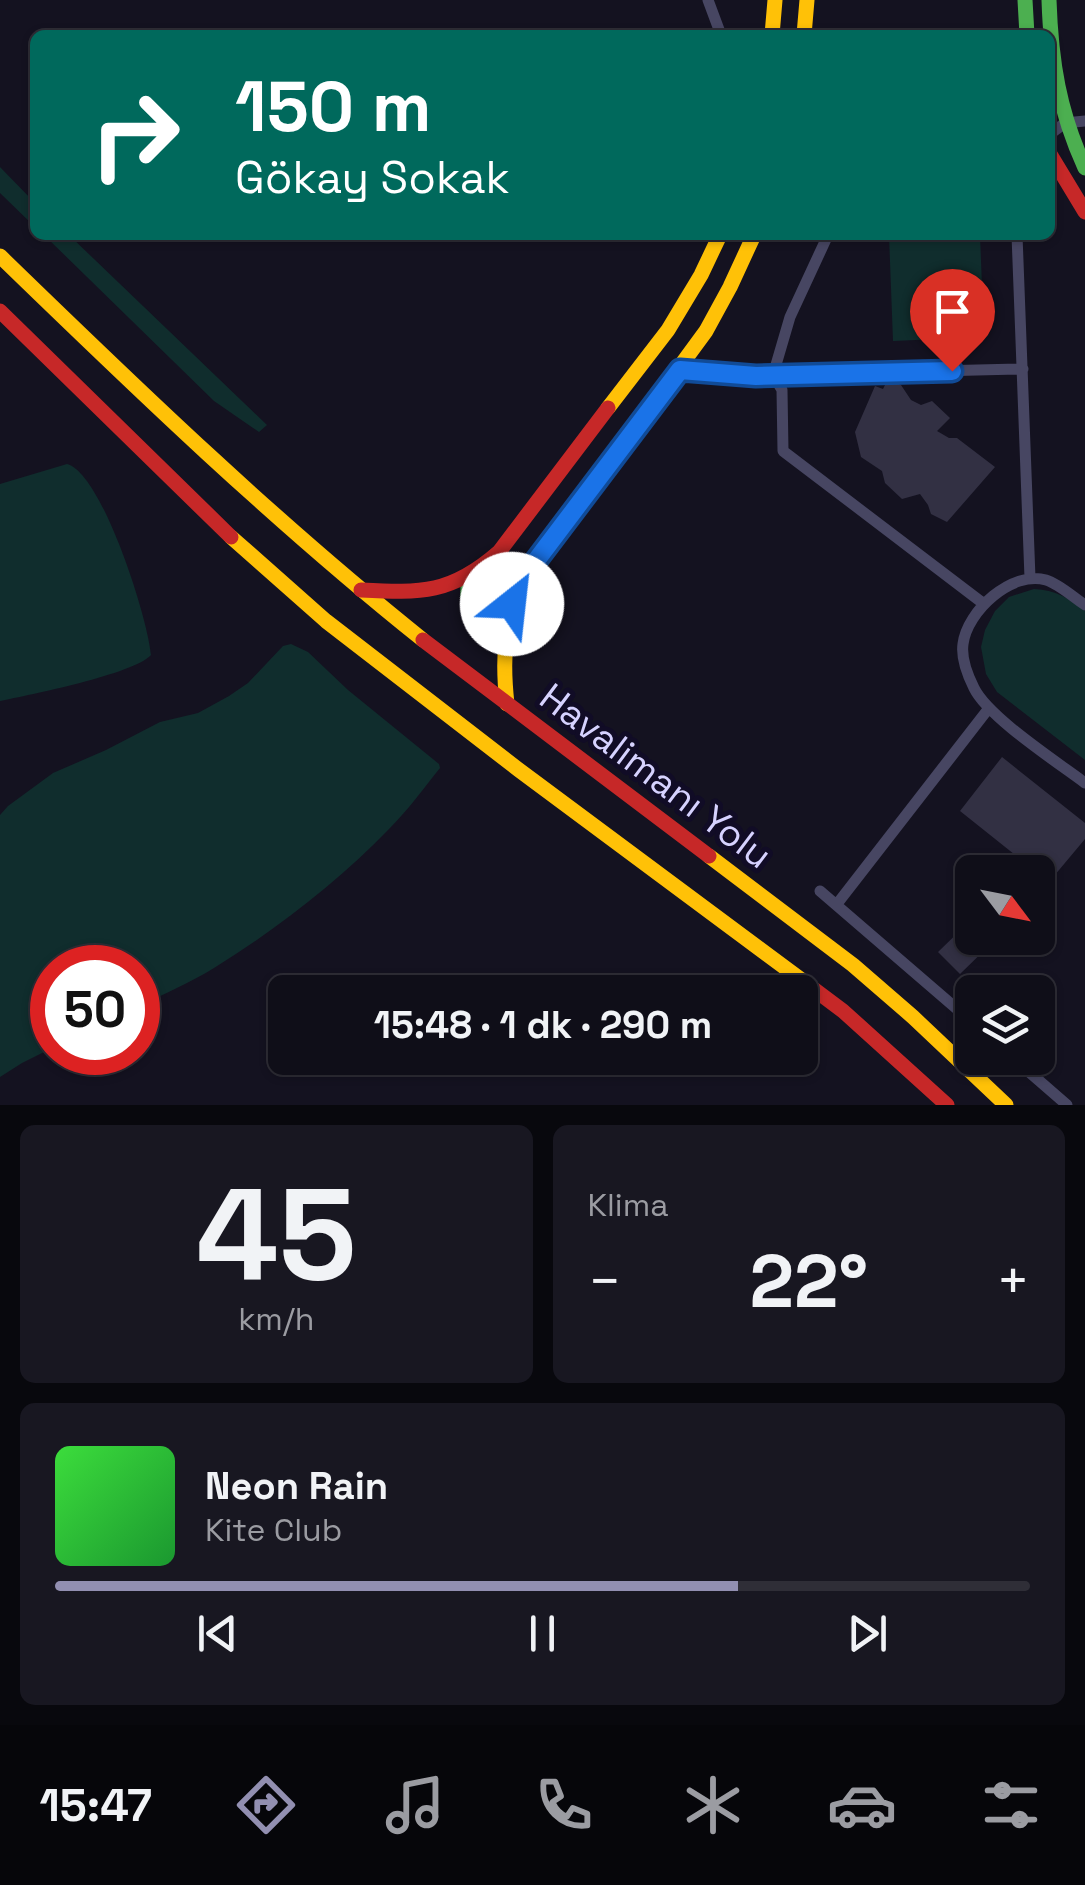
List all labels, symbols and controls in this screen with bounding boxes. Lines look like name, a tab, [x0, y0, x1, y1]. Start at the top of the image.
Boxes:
text: 150 m	[235, 62, 432, 151]
icon: right	[70, 70, 200, 200]
text: Gökay Sokak	[235, 149, 510, 206]
pin	[910, 269, 995, 372]
icon: arrive	[925, 284, 980, 339]
position arrow	[460, 552, 564, 656]
street label: Havalimanı Yolu	[530, 673, 782, 879]
north arrow	[955, 855, 1055, 955]
map controls	[955, 855, 1055, 1075]
speed limit sign: 50	[30, 945, 160, 1075]
button: layers	[955, 975, 1055, 1075]
text: 15:48 · 1 dk · 290 m	[374, 1001, 712, 1049]
text: 45	[196, 1151, 357, 1317]
text: Klima	[588, 1185, 669, 1225]
text: 22°	[749, 1233, 868, 1329]
text: −	[588, 1246, 622, 1316]
text: +	[996, 1246, 1030, 1316]
text: km/h	[238, 1299, 314, 1339]
text: Neon Rain	[205, 1462, 388, 1510]
text: Kite Club	[205, 1510, 342, 1550]
icon: previous	[190, 1606, 245, 1661]
icon: pause	[515, 1606, 570, 1661]
icon: next	[840, 1606, 895, 1661]
icon: directions	[231, 1770, 301, 1840]
icon: music	[380, 1770, 450, 1840]
icon: phone	[529, 1770, 599, 1840]
icon: climate	[678, 1770, 748, 1840]
icon: car	[827, 1770, 897, 1840]
icon: filters	[976, 1770, 1046, 1840]
text: 15:47	[39, 1777, 152, 1834]

